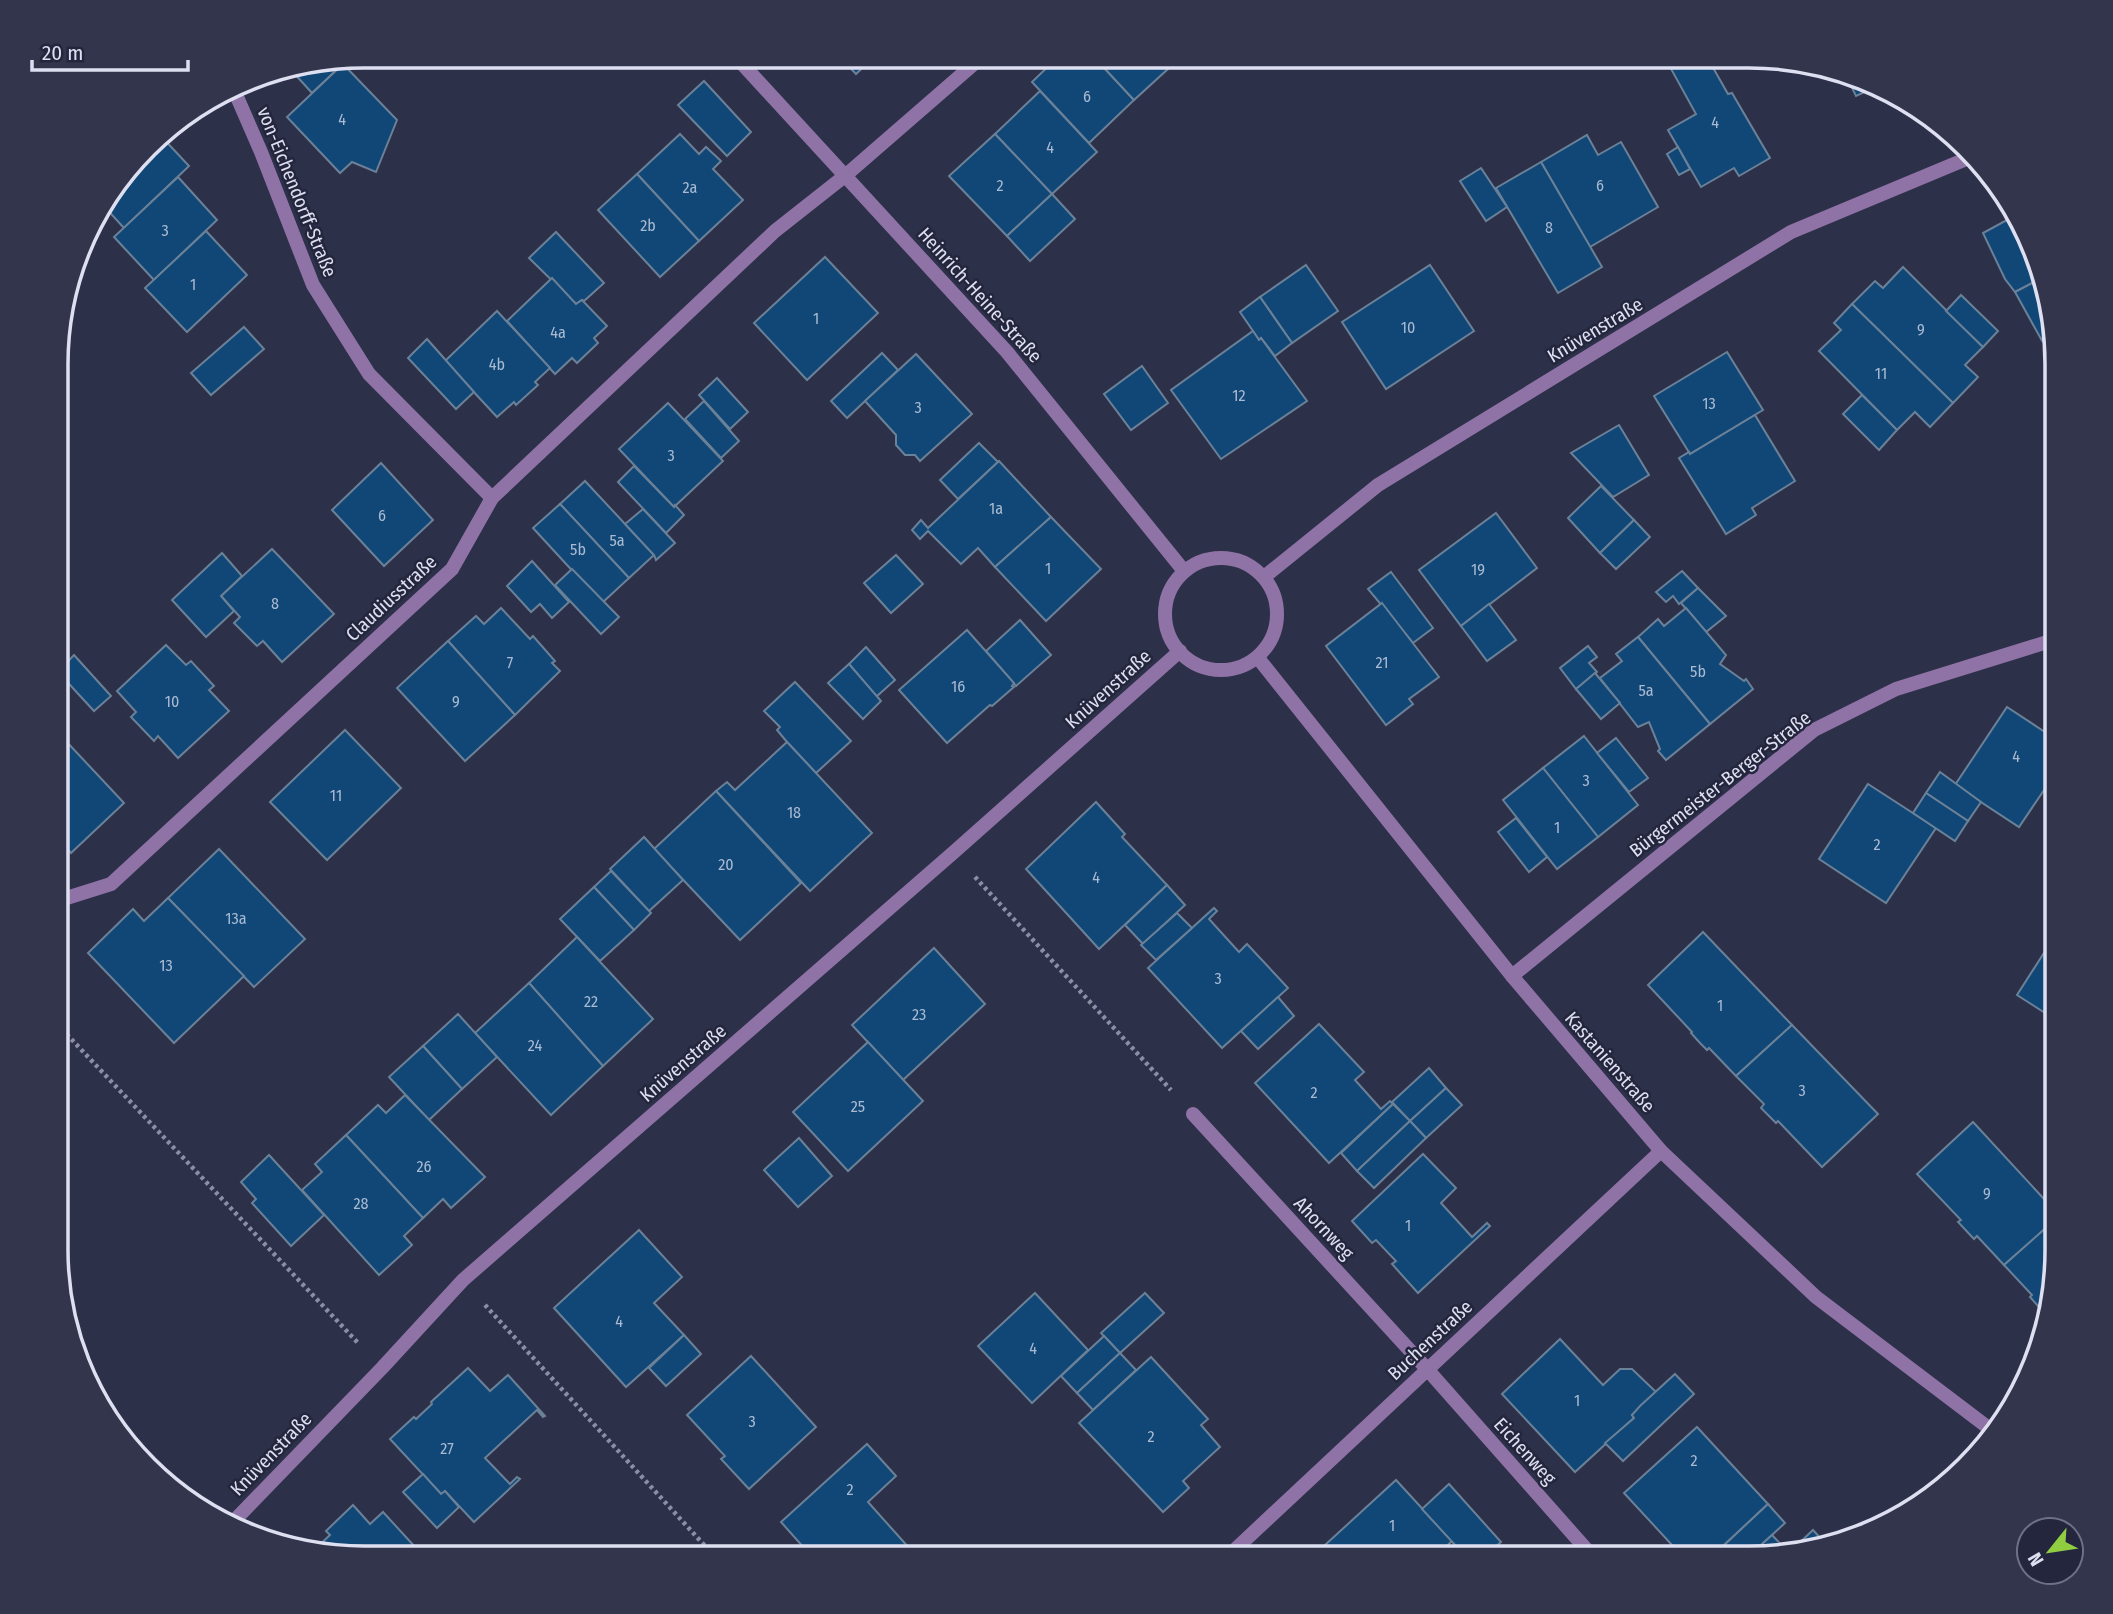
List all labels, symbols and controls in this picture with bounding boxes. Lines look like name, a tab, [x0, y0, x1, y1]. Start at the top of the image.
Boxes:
scale bar	[32, 28, 187, 72]
text: 20 m	[42, 40, 83, 66]
house number: 6	[1083, 87, 1091, 106]
street label: von-Eichendorff-Straße	[252, 104, 342, 280]
house number: 4	[338, 110, 346, 129]
house number: 4	[1711, 113, 1719, 132]
house number: 4	[1046, 138, 1054, 157]
house number: 2	[996, 176, 1004, 195]
house number: 6	[1596, 176, 1604, 195]
house number: 2a	[683, 178, 698, 197]
house number: 2b	[640, 216, 656, 235]
house number: 8	[1545, 218, 1553, 237]
house number: 3	[161, 221, 169, 240]
street label: Heinrich-Heine-Straße	[913, 223, 1047, 367]
house number: 1	[190, 275, 196, 294]
street label: Knüvenstraße	[1543, 293, 1647, 367]
house number: 1	[813, 309, 819, 328]
house number: 10	[1401, 318, 1415, 337]
house number: 9	[1917, 320, 1925, 339]
house number: 4a	[550, 323, 566, 342]
house number: 4b	[489, 355, 505, 374]
house number: 11	[1875, 364, 1887, 383]
house number: 12	[1232, 386, 1246, 405]
house number: 13	[1702, 394, 1716, 413]
house number: 3	[914, 398, 922, 417]
house number: 3	[667, 446, 675, 465]
house number: 1a	[989, 499, 1003, 518]
house number: 6	[378, 506, 386, 525]
house number: 5a	[609, 531, 625, 550]
house number: 5b	[570, 540, 586, 559]
street label: Claudiusstraße	[341, 550, 441, 646]
house number: 1	[1045, 559, 1051, 578]
house number: 19	[1471, 560, 1485, 579]
house number: 8	[271, 594, 279, 613]
street label: Knüvenstraße	[1061, 645, 1155, 733]
house number: 7	[507, 653, 514, 672]
house number: 21	[1376, 653, 1388, 672]
house number: 5b	[1690, 662, 1706, 681]
house number: 16	[951, 677, 965, 696]
house number: 5a	[1638, 681, 1654, 700]
house number: 10	[165, 692, 179, 711]
house number: 9	[452, 692, 460, 711]
street label: Bürgermeister-Berger-Straße	[1625, 706, 1815, 862]
house number: 4	[2012, 747, 2020, 766]
house number: 3	[1582, 771, 1590, 790]
house number: 11	[330, 786, 342, 805]
house number: 18	[787, 803, 801, 822]
house number: 1	[1554, 818, 1560, 837]
house number: 2	[1873, 835, 1881, 854]
house number: 20	[718, 855, 734, 874]
house number: 4	[1092, 868, 1100, 887]
house number: 13a	[225, 909, 247, 928]
house number: 13	[159, 956, 173, 975]
house number: 3	[1214, 969, 1222, 988]
house number: 22	[584, 992, 598, 1011]
house number: 1	[1717, 996, 1723, 1015]
house number: 23	[912, 1005, 926, 1024]
street label: Kastanienstraße	[1560, 1007, 1660, 1117]
street label: Knüvenstraße	[635, 1019, 731, 1107]
house number: 24	[528, 1036, 542, 1055]
house number: 3	[1798, 1081, 1806, 1100]
house number: 2	[1310, 1083, 1318, 1102]
house number: 25	[851, 1097, 865, 1116]
house number: 26	[417, 1157, 432, 1176]
house number: 9	[1983, 1184, 1991, 1203]
street label: Ahornweg	[1289, 1192, 1359, 1264]
house number: 28	[353, 1194, 369, 1213]
house number: 1	[1405, 1216, 1411, 1235]
street label: Buchenstraße	[1383, 1295, 1477, 1385]
house number: 4	[615, 1312, 623, 1331]
house number: 4	[1029, 1339, 1037, 1358]
house number: 1	[1574, 1391, 1580, 1410]
street label: Knüvenstraße	[226, 1408, 316, 1500]
house number: 3	[748, 1412, 756, 1431]
street label: Eichenweg	[1489, 1413, 1561, 1489]
house number: 2	[1147, 1427, 1155, 1446]
house number: 27	[440, 1439, 454, 1458]
house number: 2	[1690, 1451, 1698, 1470]
house number: 2	[846, 1480, 854, 1499]
house number: 1	[1389, 1516, 1395, 1535]
north arrow	[2015, 1516, 2085, 1586]
text: N	[2023, 1549, 2049, 1570]

